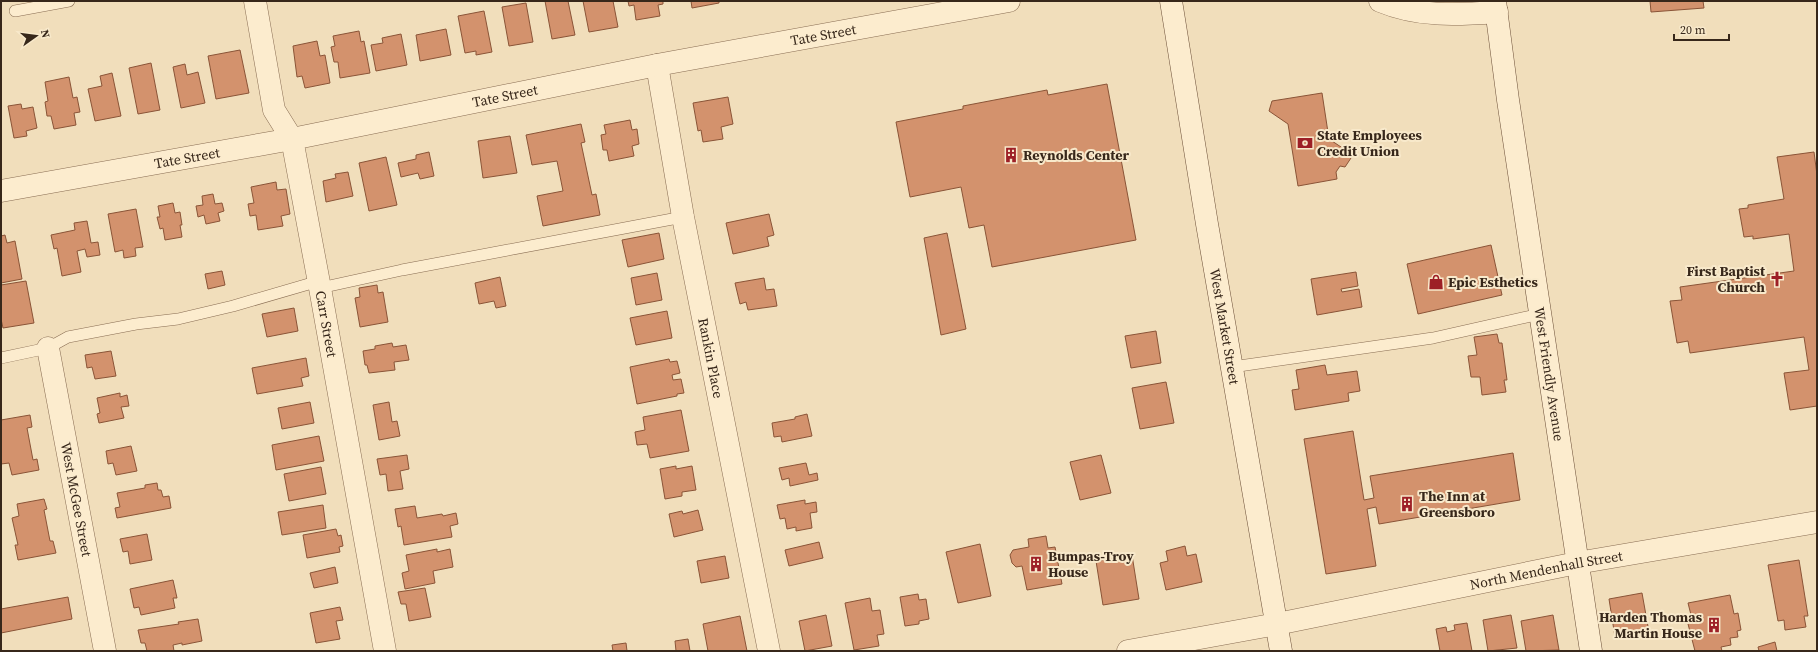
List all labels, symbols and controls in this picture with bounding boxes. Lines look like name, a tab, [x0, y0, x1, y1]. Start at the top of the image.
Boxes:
north arrow	[16, 16, 56, 56]
scale bar	[1674, 16, 1729, 42]
street label: Tate Street	[789, 19, 858, 51]
text: 20 m	[1680, 22, 1706, 38]
text: N	[37, 28, 53, 39]
street label: Tate Street	[471, 79, 540, 112]
place label: State Employees Credit Union	[1317, 125, 1422, 161]
bank icon: State Employees Credit Union	[1296, 134, 1314, 152]
street label: Tate Street	[153, 142, 222, 173]
place label: Reynolds Center	[1023, 145, 1130, 165]
building icon: Reynolds Center	[1002, 146, 1020, 164]
place label: First Baptist Church	[1686, 261, 1766, 297]
street label: West Market Street	[1205, 267, 1245, 387]
church icon: First Baptist Church	[1768, 270, 1786, 288]
place label: Epic Esthetics	[1448, 272, 1538, 292]
shop icon: Epic Esthetics	[1427, 273, 1445, 291]
street label: Carr Street	[311, 289, 342, 359]
street label: West Friendly Avenue	[1529, 306, 1569, 443]
street label: Rankin Place	[693, 316, 729, 400]
street label: West McGee Street	[56, 440, 97, 559]
place label: The Inn at Greensboro	[1419, 486, 1495, 522]
building icon: The Inn at Greensboro	[1398, 495, 1416, 513]
street label: North Mendenhall Street	[1468, 545, 1625, 595]
place label: Bumpas-Troy House	[1048, 546, 1134, 582]
building icon: Bumpas-Troy House	[1027, 555, 1045, 573]
place label: Harden Thomas Martin House	[1599, 607, 1703, 643]
building icon: Harden Thomas Martin House	[1705, 616, 1723, 634]

